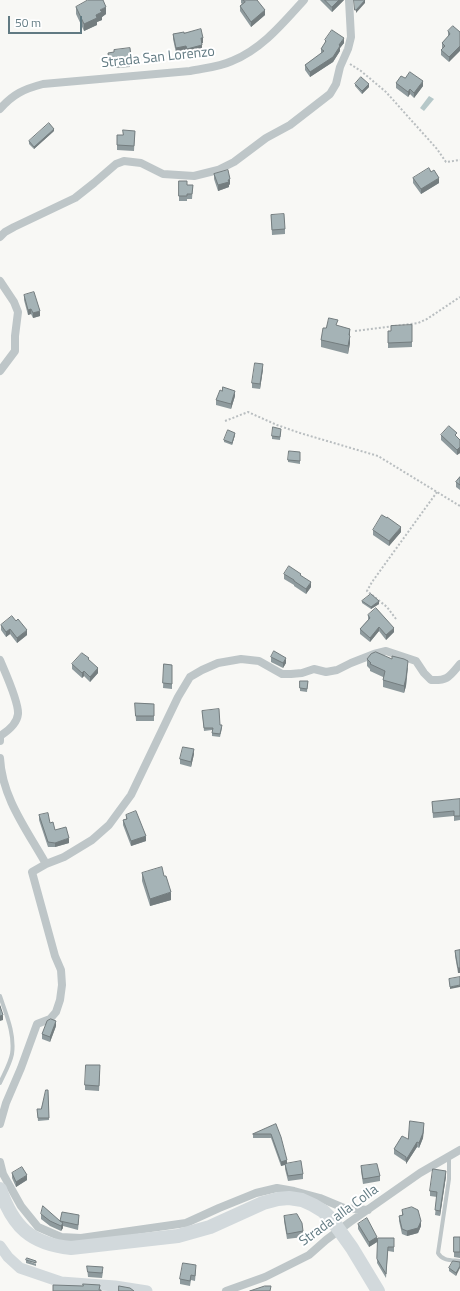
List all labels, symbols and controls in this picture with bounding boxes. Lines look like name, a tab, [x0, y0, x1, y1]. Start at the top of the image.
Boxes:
scale bar	[10, 8, 84, 34]
text: 50 m	[15, 13, 41, 32]
street label: Strada San Lorenzo	[100, 44, 216, 72]
street label: Strada alla Colla	[296, 1182, 382, 1250]

